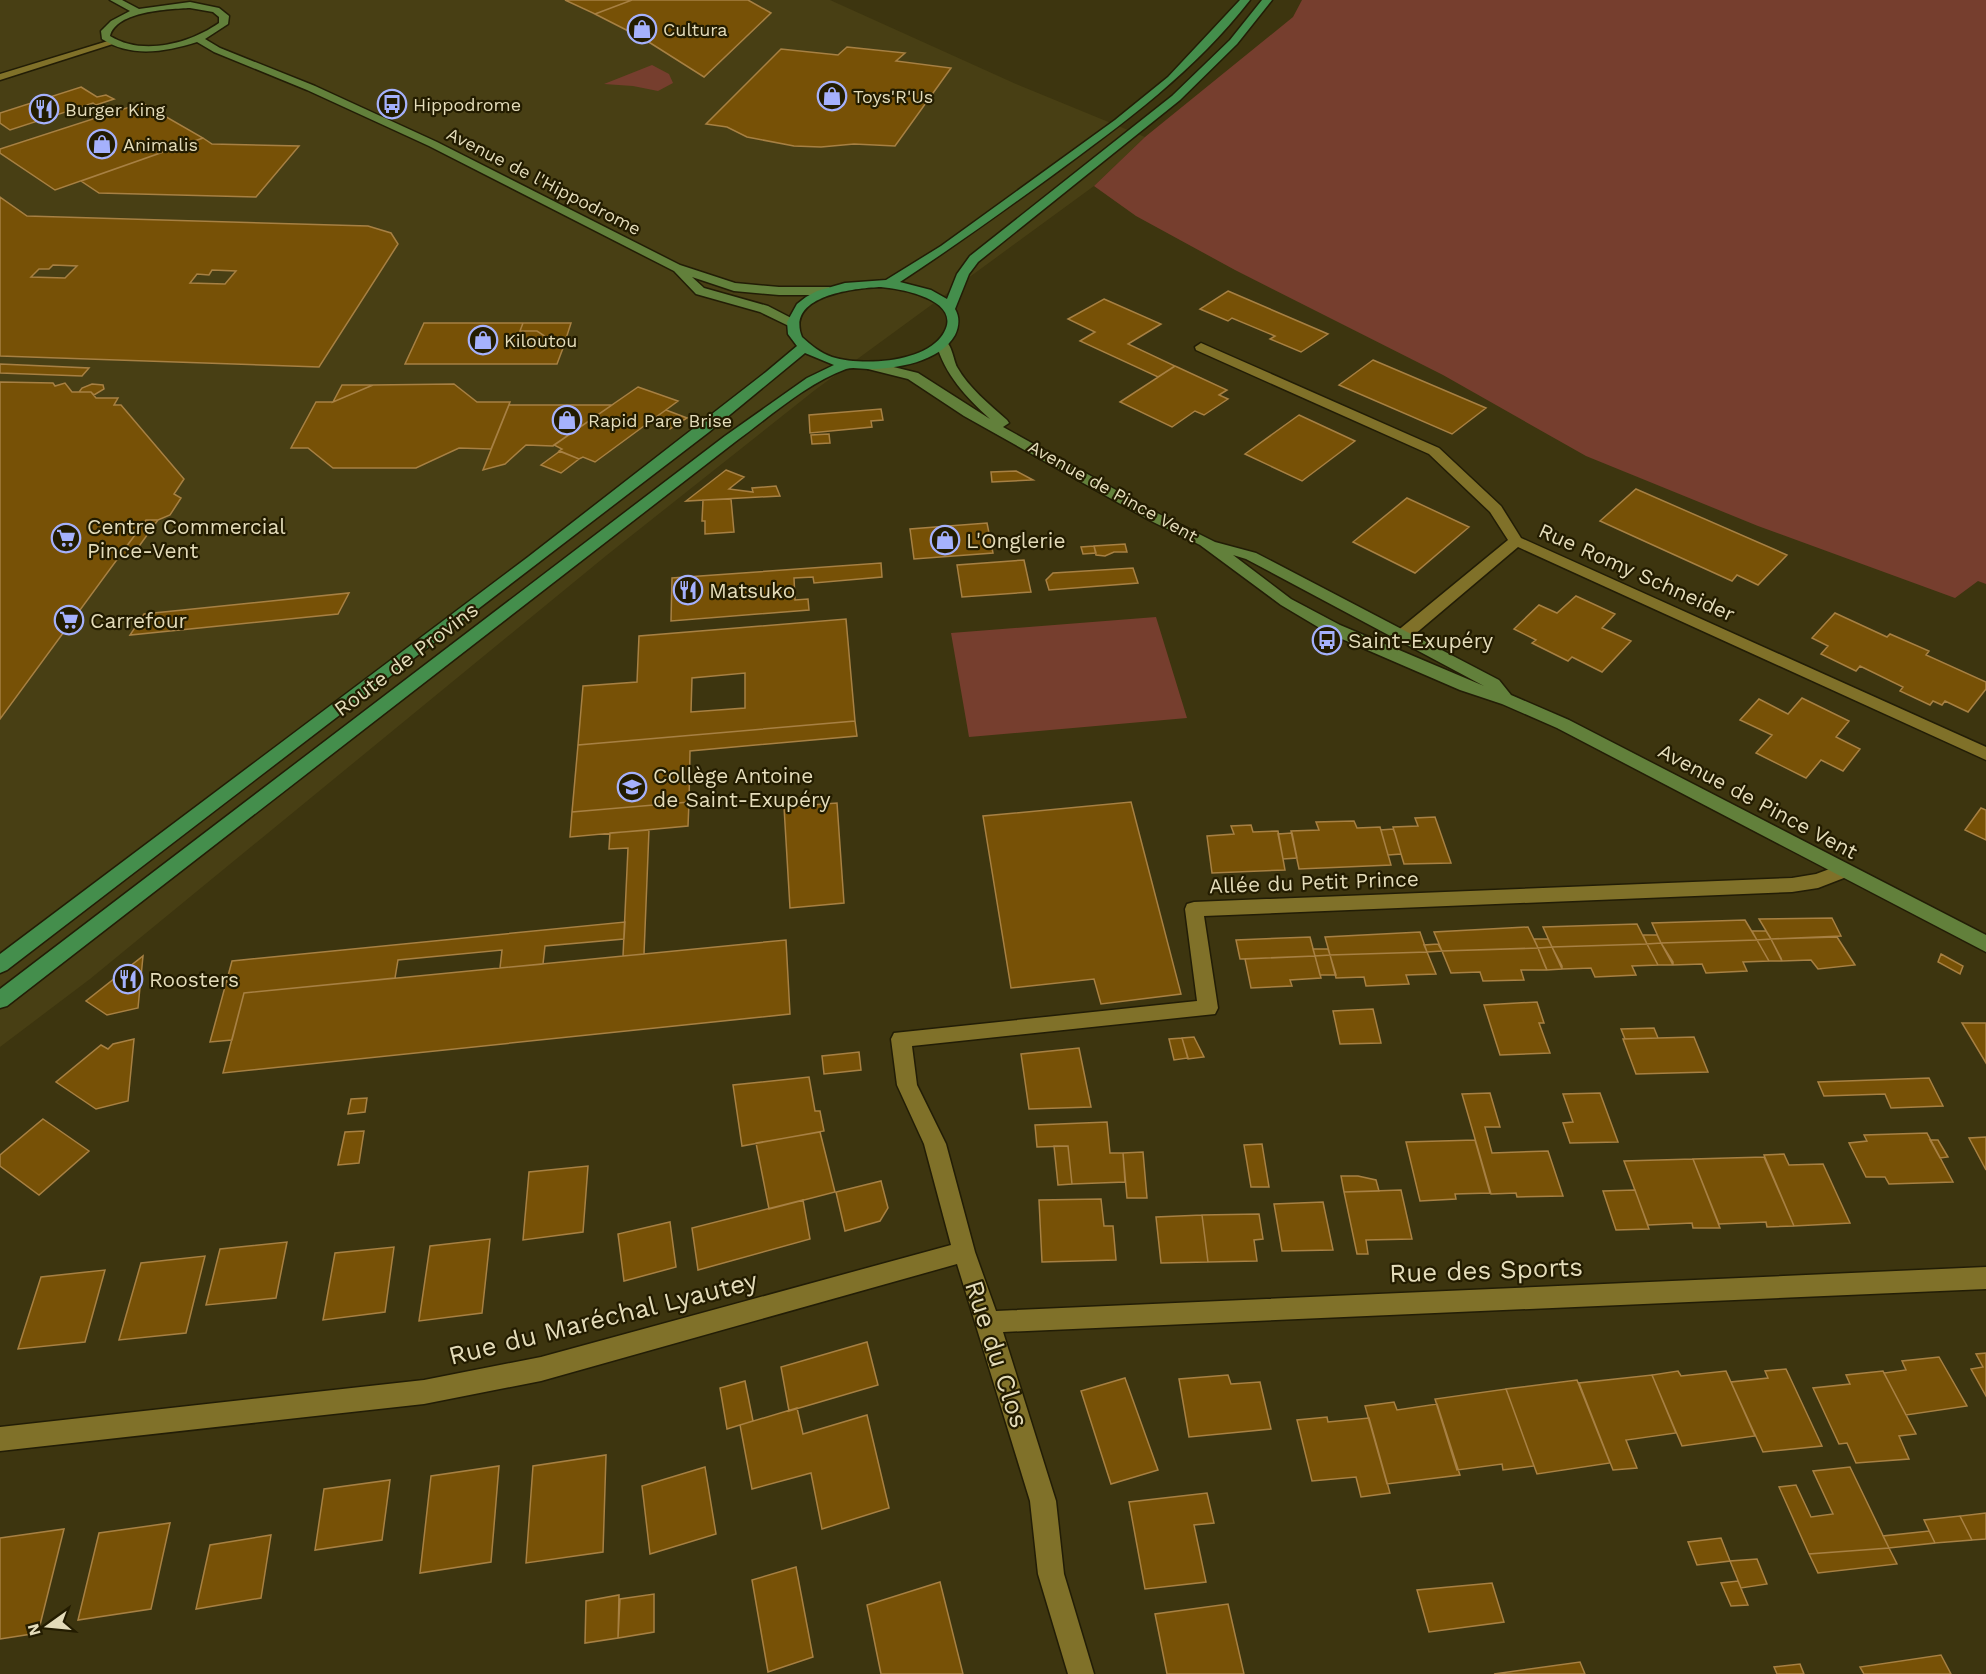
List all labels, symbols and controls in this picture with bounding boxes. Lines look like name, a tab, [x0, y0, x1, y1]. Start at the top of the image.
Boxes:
shop icon: Cultura	[626, 13, 658, 45]
place label: Cultura	[663, 19, 728, 40]
shop icon: Toys'R'Us	[816, 80, 848, 112]
place label: Toys'R'Us	[853, 86, 933, 107]
bus stop icon: Hippodrome	[376, 88, 408, 120]
restaurant icon: Burger King	[28, 93, 60, 125]
place label: Hippodrome	[413, 94, 521, 115]
place label: Burger King	[65, 99, 166, 120]
street label: Avenue de l'Hippodrome	[443, 123, 645, 239]
shop icon: Animalis	[86, 128, 118, 160]
place label: Animalis	[123, 134, 198, 155]
shop icon: Kiloutou	[467, 324, 499, 356]
place label: Kiloutou	[504, 330, 577, 351]
shop icon: Rapid Pare Brise	[551, 404, 583, 436]
place label: Rapid Pare Brise	[588, 410, 732, 431]
street label: Avenue de Pince Vent	[1025, 436, 1202, 547]
place label: Centre Commercial Pince-Vent	[87, 514, 286, 563]
street label: Rue Romy Schneider	[1535, 517, 1739, 627]
supermarket icon: Centre Commercial Pince-Vent	[50, 522, 82, 554]
shop icon: L'Onglerie	[929, 524, 961, 556]
place label: L'Onglerie	[966, 528, 1066, 553]
restaurant icon: Matsuko	[672, 574, 704, 606]
place label: Matsuko	[709, 578, 795, 603]
street label: Route de Provins	[329, 597, 483, 721]
supermarket icon: Carrefour	[53, 604, 85, 636]
place label: Carrefour	[90, 608, 188, 633]
bus stop icon: Saint-Exupéry	[1311, 624, 1343, 656]
place label: Saint-Exupéry	[1348, 628, 1493, 653]
street label: Avenue de Pince Vent	[1654, 738, 1862, 864]
place label: Collège Antoine de Saint-Exupéry	[653, 763, 831, 812]
school or university icon: Collège Antoine de Saint-Exupéry	[616, 771, 648, 803]
street label: Allée du Petit Prince	[1209, 866, 1419, 898]
restaurant icon: Roosters	[112, 963, 144, 995]
place label: Roosters	[149, 967, 239, 992]
street label: Rue des Sports	[1389, 1252, 1583, 1288]
street label: Rue du Maréchal Lyautey	[446, 1265, 761, 1371]
street label: Rue du Clos	[959, 1277, 1035, 1431]
north arrow	[18, 1596, 78, 1656]
text: N	[23, 1622, 45, 1638]

